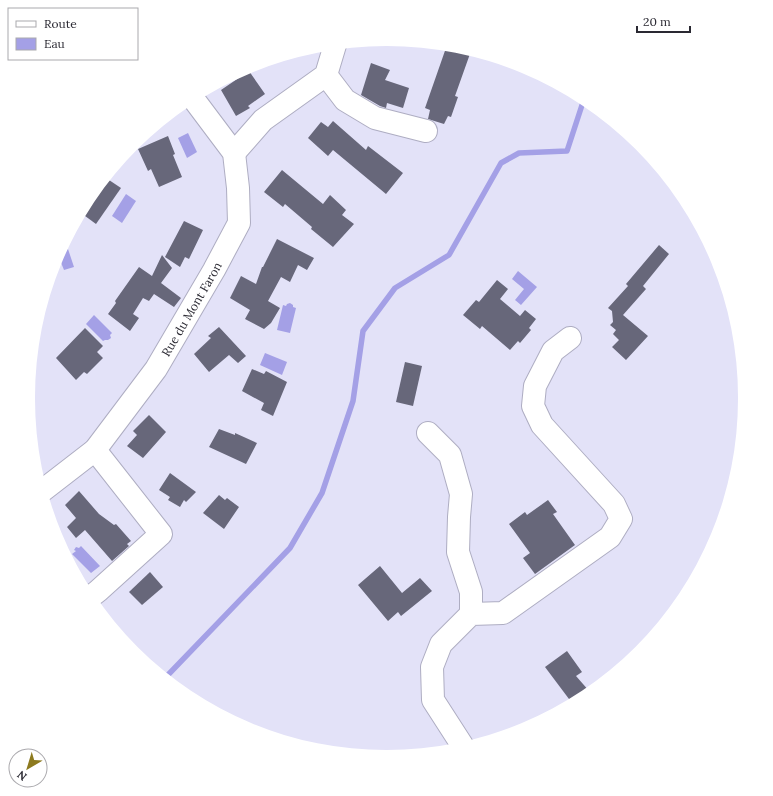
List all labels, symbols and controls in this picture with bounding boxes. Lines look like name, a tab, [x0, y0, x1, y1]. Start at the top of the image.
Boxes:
legend	[8, 8, 138, 60]
scale bar	[637, 8, 690, 34]
text: 20 m	[643, 14, 671, 29]
text: Route	[44, 16, 77, 31]
text: Eau	[44, 36, 65, 51]
street label: Rue du Mont Faron	[158, 259, 224, 359]
north arrow	[8, 748, 48, 788]
text: N	[14, 767, 30, 784]

